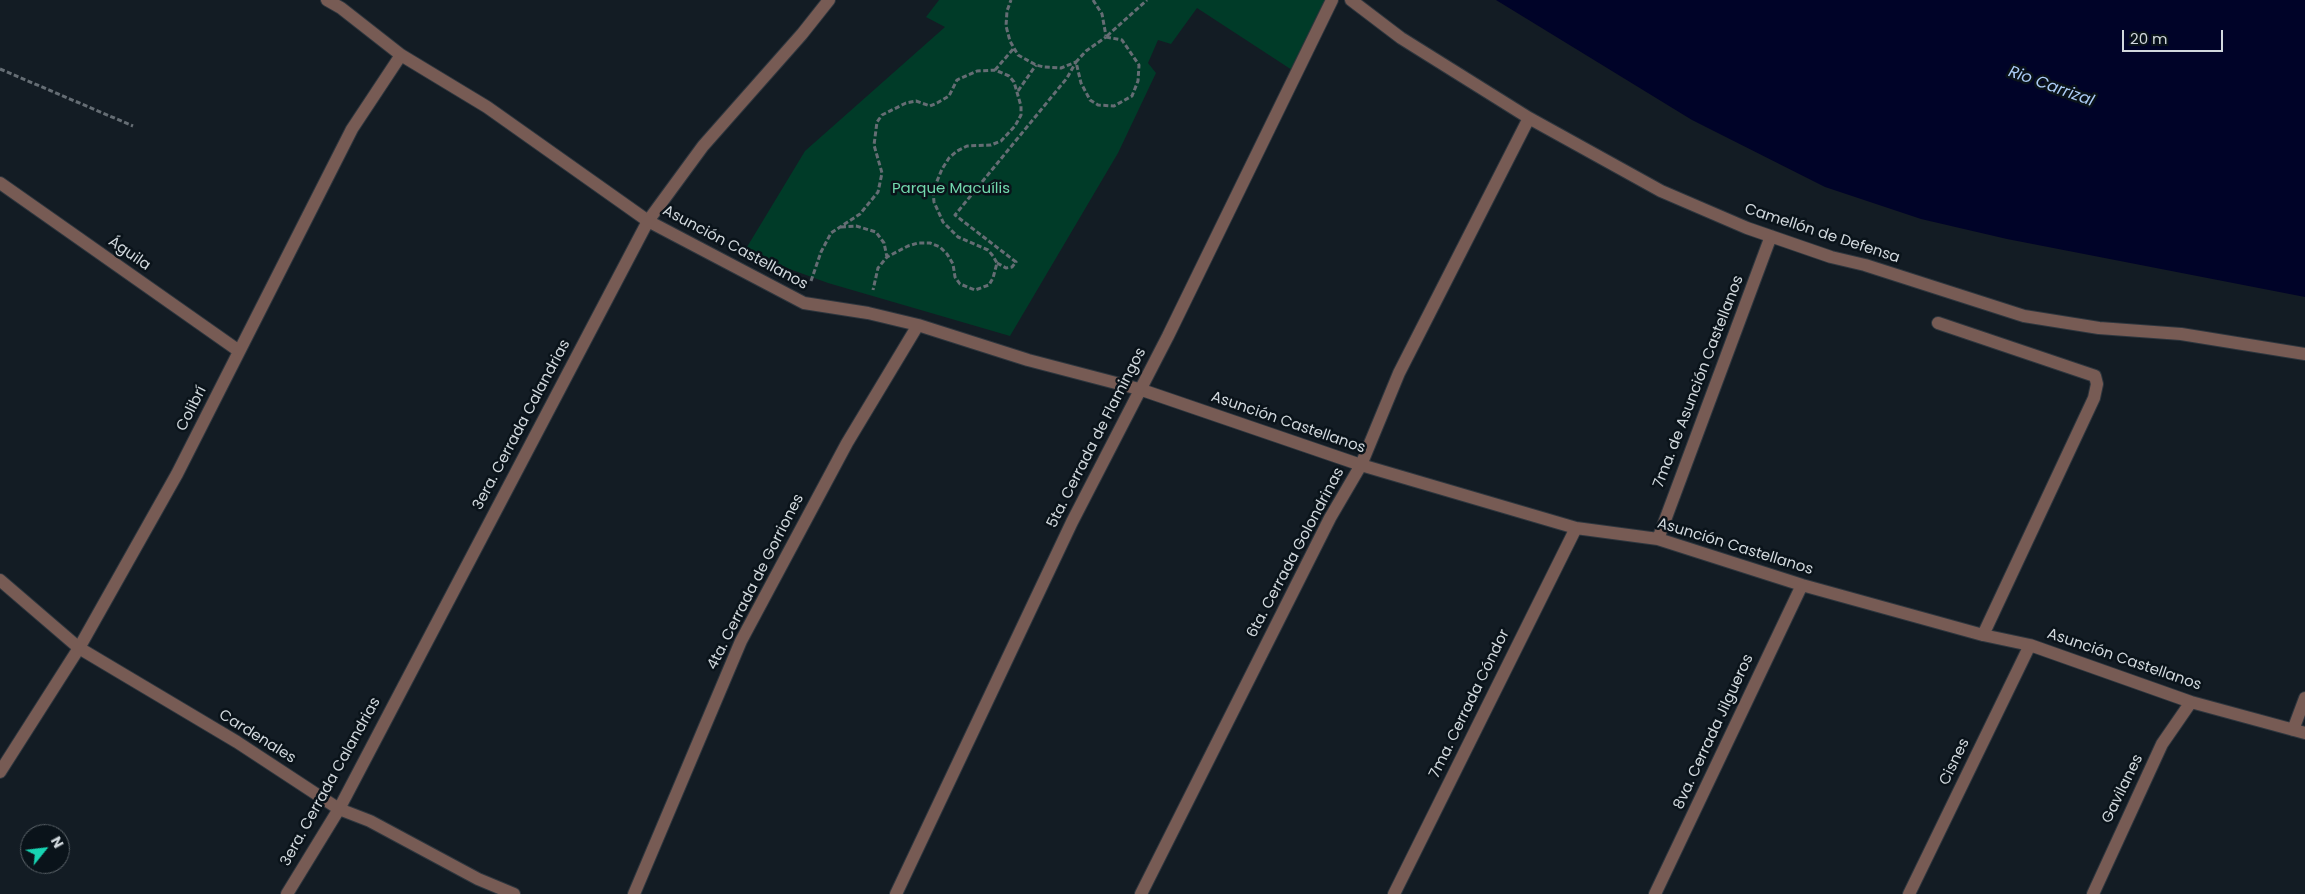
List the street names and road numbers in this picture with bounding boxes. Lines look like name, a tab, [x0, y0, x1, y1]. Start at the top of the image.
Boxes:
street label: Camellón de Defensa	[1742, 200, 1902, 268]
street label: Asunción Castellanos	[659, 202, 811, 294]
street label: Águila	[104, 233, 154, 275]
street label: 7ma. de Asunción Castellanos	[1650, 273, 1748, 491]
street label: 3era. Cerrada Calandrias	[469, 337, 575, 513]
street label: 5ta. Cerrada de Flamingos	[1044, 345, 1150, 531]
street label: Colibrí	[173, 384, 211, 434]
street label: Asunción Castellanos	[1208, 388, 1368, 458]
street label: 6ta. Cerrada Golondrinas	[1243, 465, 1349, 641]
street label: 4ta. Cerrada de Gorriones	[704, 491, 808, 673]
street label: Asunción Castellanos	[1655, 515, 1815, 579]
street label: Asunción Castellanos	[2044, 625, 2204, 695]
street label: 7ma. Cerrada Cóndor	[1426, 627, 1514, 781]
street label: 8va. Cerrada Jilgueros	[1670, 652, 1758, 812]
street label: 3era. Cerrada Calandrias	[277, 695, 385, 869]
street label: Cardenales	[215, 706, 299, 768]
street label: Cisnes	[1936, 736, 1974, 788]
street label: Gavilanes	[2099, 752, 2147, 826]

